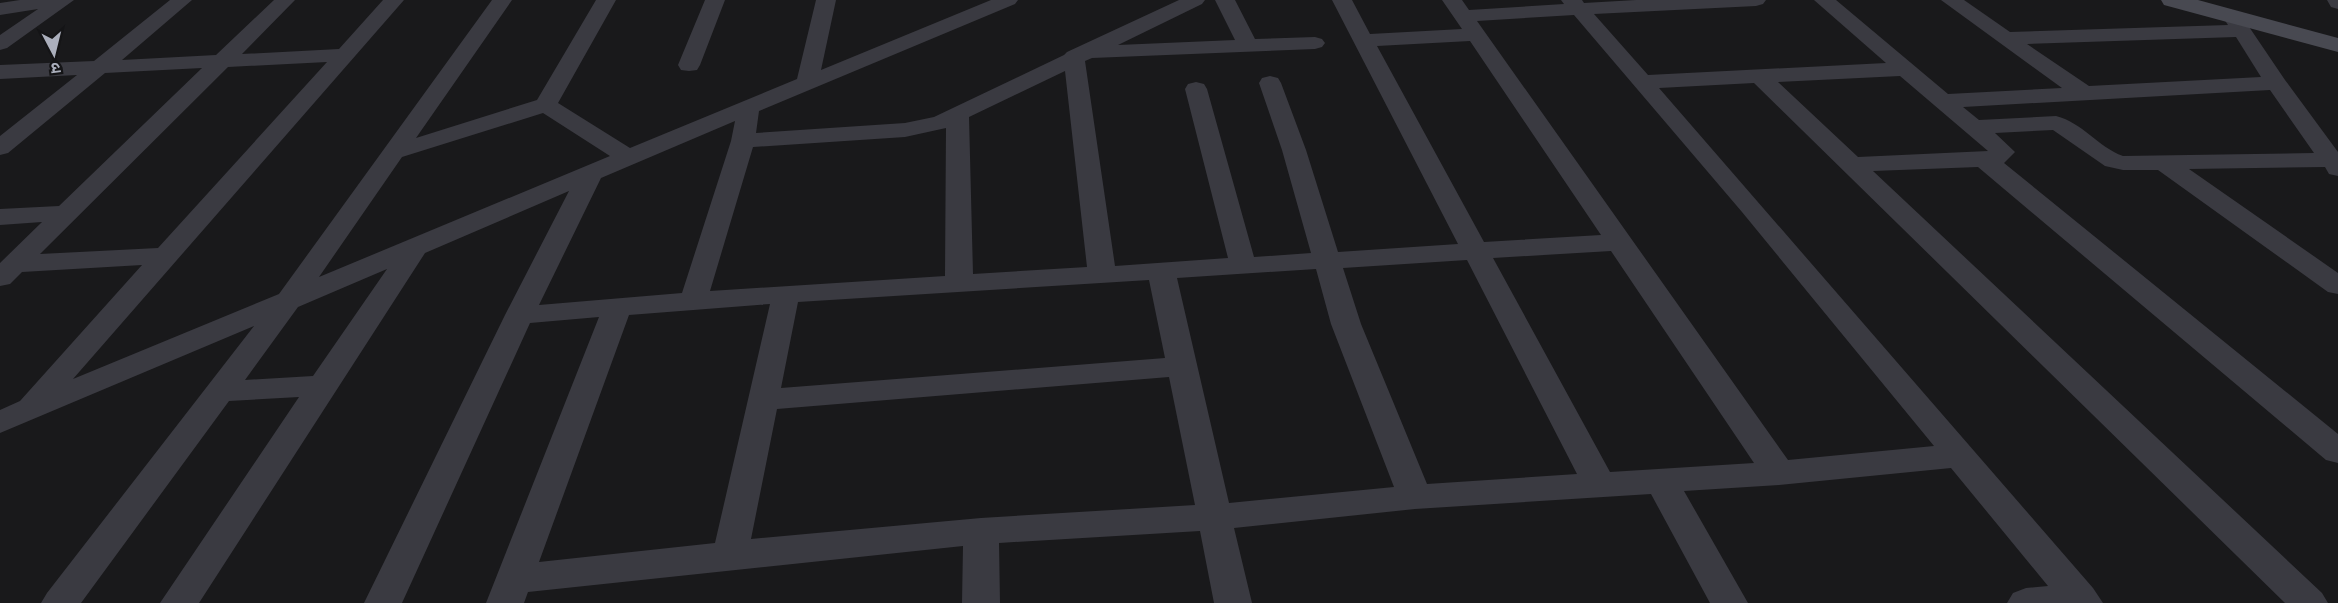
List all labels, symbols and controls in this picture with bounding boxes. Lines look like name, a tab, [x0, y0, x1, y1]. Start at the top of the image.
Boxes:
north arrow	[24, 24, 84, 84]
text: उ	[49, 58, 62, 78]

